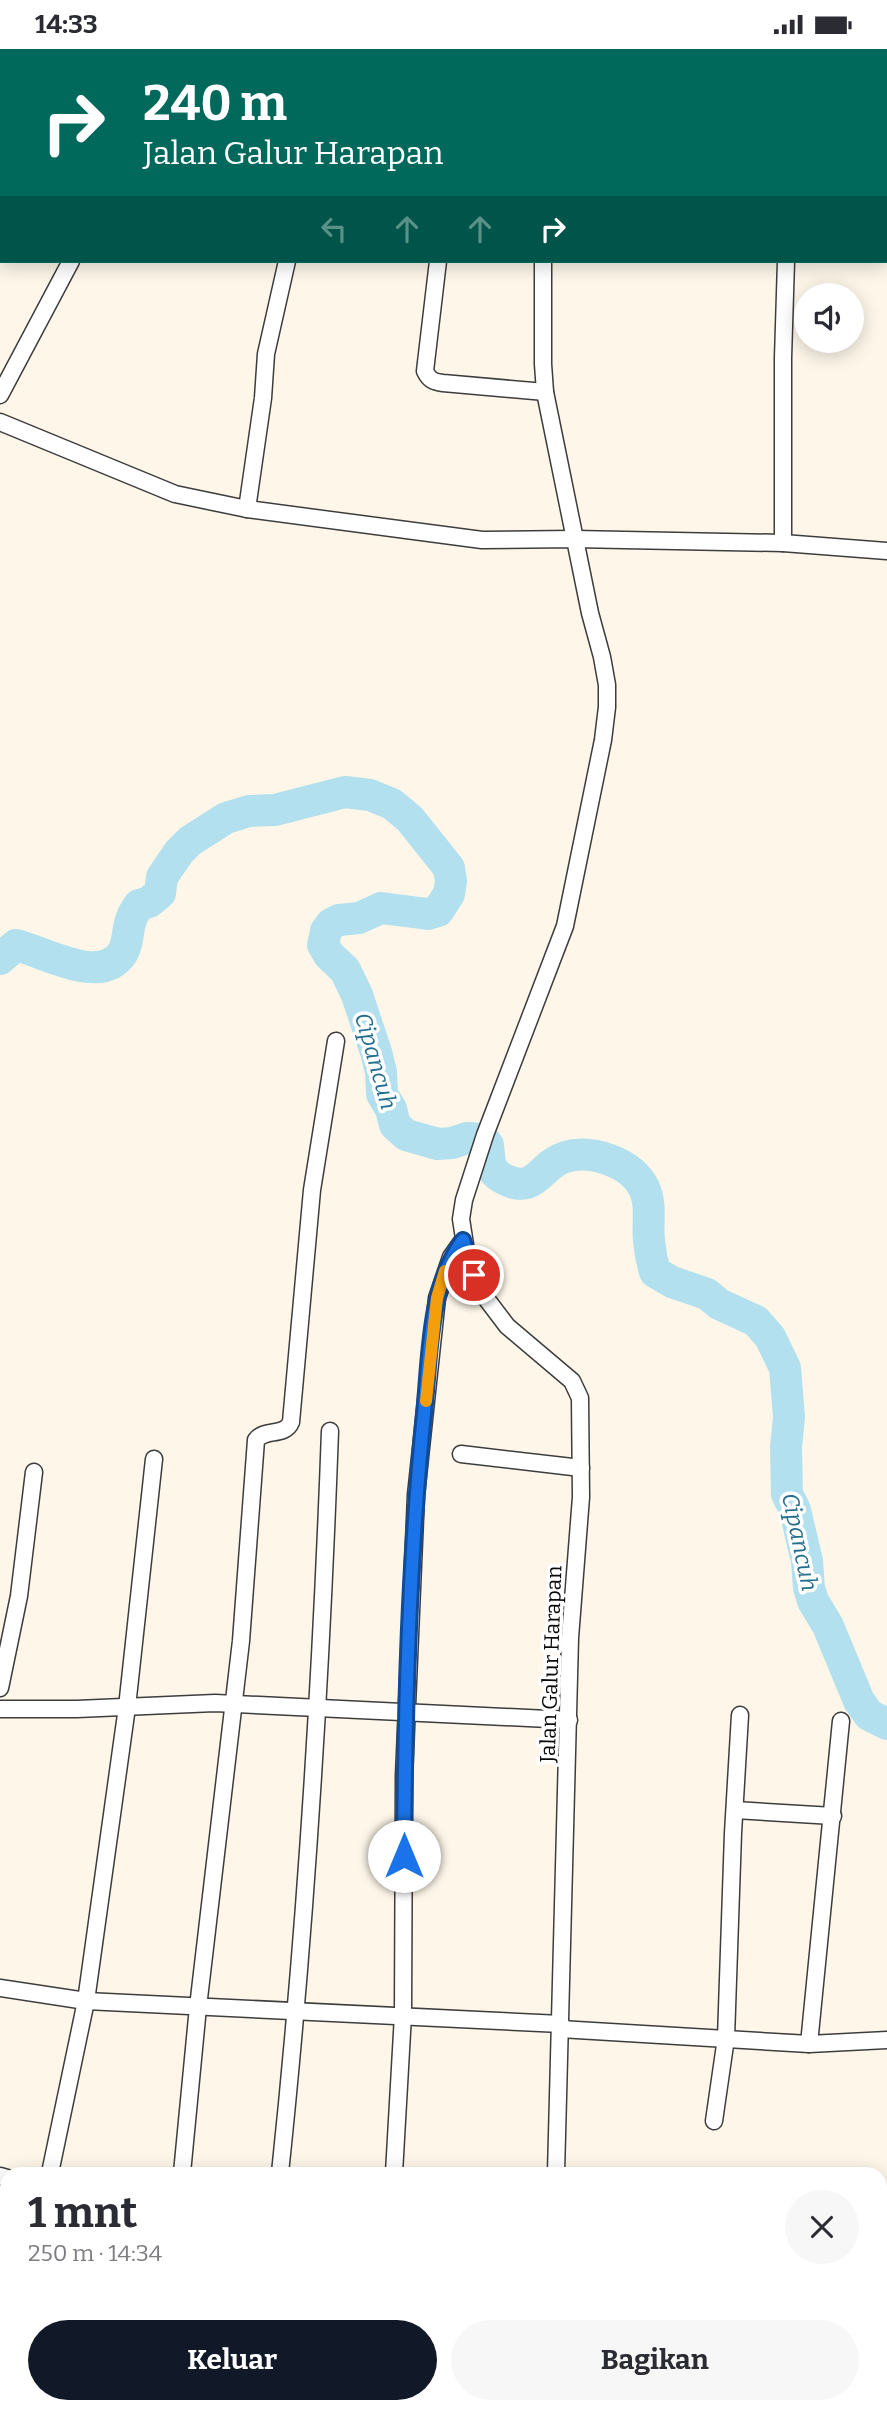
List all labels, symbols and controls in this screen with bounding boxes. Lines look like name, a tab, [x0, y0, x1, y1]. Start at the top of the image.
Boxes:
text: 14:33	[35, 9, 98, 40]
text: 240 m	[143, 74, 287, 133]
icon: right	[28, 77, 119, 168]
text: Jalan Galur Harapan	[143, 134, 444, 172]
icon: left	[315, 210, 353, 248]
icon: ahead	[388, 210, 426, 248]
icon: ahead	[461, 210, 499, 248]
icon: right	[534, 210, 572, 248]
map controls	[794, 283, 864, 353]
button: sound	[794, 283, 864, 353]
water label: Cipancuh	[349, 1009, 403, 1113]
pin	[444, 1245, 504, 1305]
icon: arrive	[455, 1256, 493, 1294]
water label: Cipancuh	[776, 1490, 824, 1594]
street label: Jalan Galur Harapan	[535, 1565, 567, 1764]
position arrow	[367, 1819, 441, 1893]
text: 1 mnt	[28, 2188, 137, 2238]
button: close	[785, 2190, 859, 2264]
text: 250 m · 14:34	[28, 2239, 162, 2267]
button: Keluar	[28, 2320, 437, 2400]
button: Bagikan	[451, 2320, 859, 2400]

